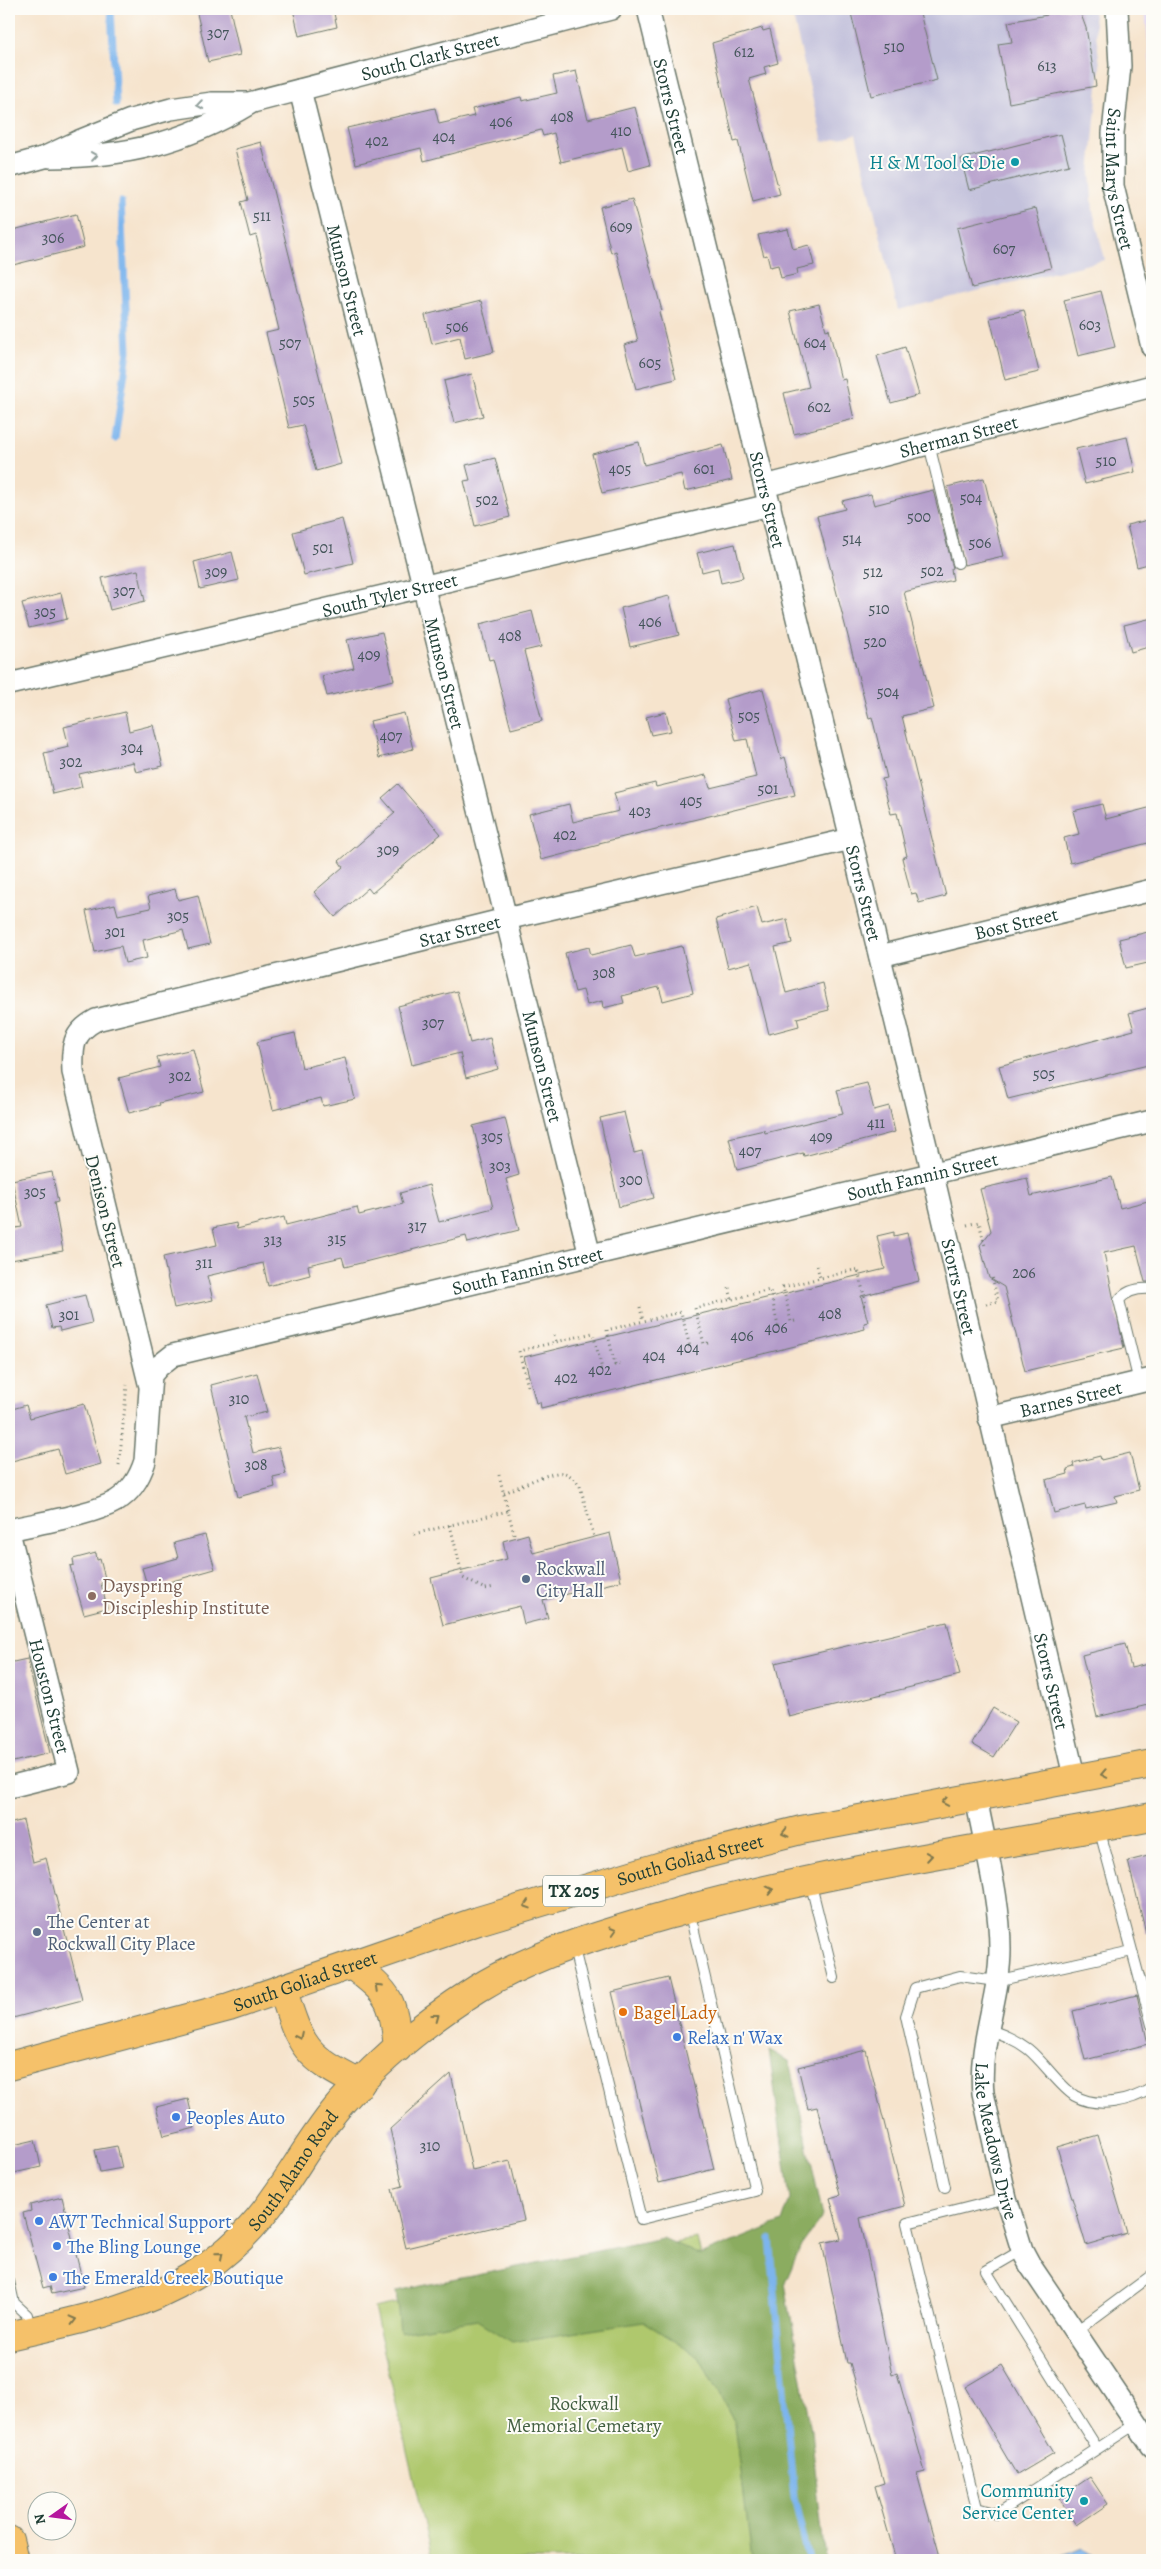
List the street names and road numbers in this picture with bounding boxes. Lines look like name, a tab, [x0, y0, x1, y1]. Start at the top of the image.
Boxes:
street label: South Clark Street	[358, 26, 502, 87]
street label: Storrs Street	[646, 55, 695, 157]
street label: Saint Marys Street	[1099, 107, 1140, 253]
street label: Munson Street	[320, 222, 373, 339]
street label: Sherman Street	[897, 409, 1021, 465]
street label: Storrs Street	[743, 449, 791, 551]
street label: South Tyler Street	[319, 567, 460, 624]
street label: Munson Street	[418, 615, 471, 732]
street label: Storrs Street	[839, 842, 888, 944]
street label: Bost Street	[972, 901, 1061, 947]
street label: Star Street	[416, 909, 503, 954]
street label: Munson Street	[515, 1008, 568, 1125]
street label: South Fannin Street	[844, 1146, 1001, 1208]
street label: Denison Street	[78, 1152, 132, 1270]
street label: Storrs Street	[934, 1236, 982, 1338]
street label: South Fannin Street	[449, 1241, 606, 1302]
street label: Barnes Street	[1017, 1375, 1125, 1424]
street label: Storrs Street	[1027, 1630, 1075, 1732]
street label: Houston Street	[22, 1636, 76, 1757]
street label: South Goliad Street	[614, 1828, 766, 1893]
road number: TX 205	[543, 1875, 605, 1906]
street label: South Goliad Street	[230, 1945, 381, 2019]
street label: Lake Meadows Drive	[968, 2062, 1024, 2223]
street label: South Alamo Road	[242, 2104, 345, 2237]

